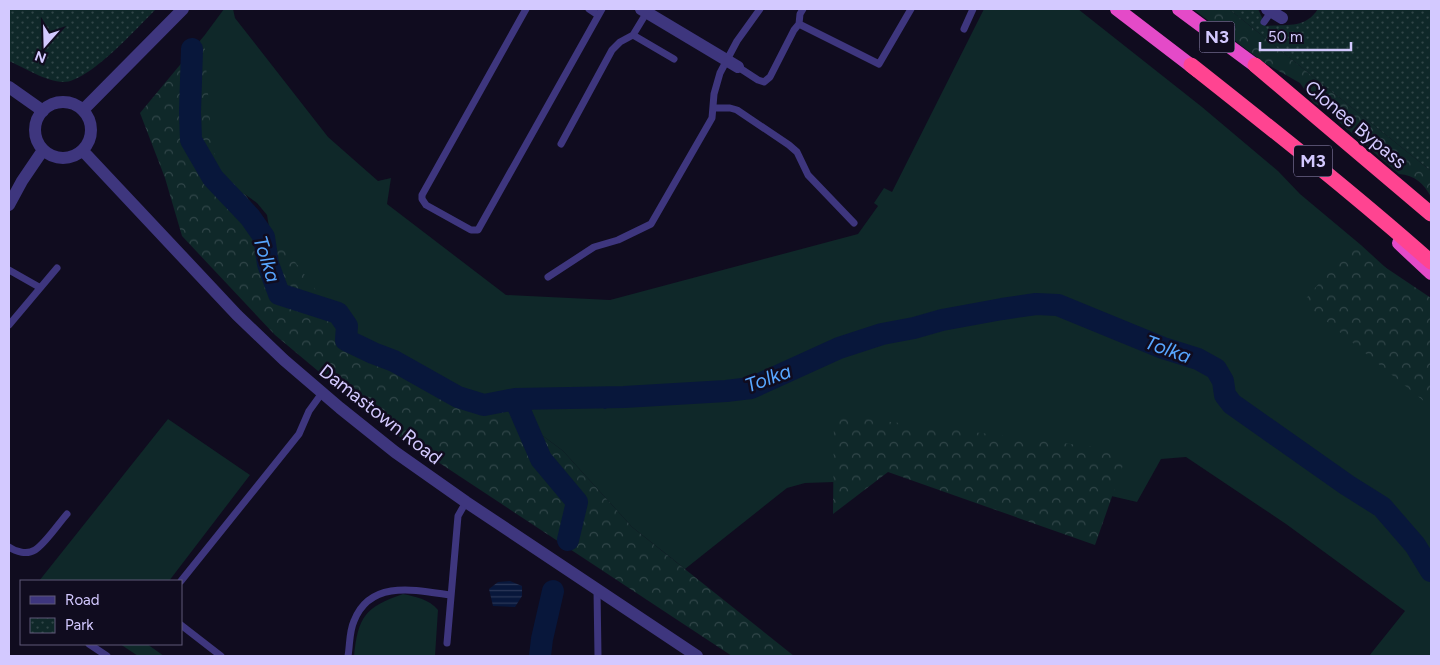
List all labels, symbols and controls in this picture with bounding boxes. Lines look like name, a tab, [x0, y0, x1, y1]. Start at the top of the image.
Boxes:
north arrow	[20, 20, 70, 70]
scale bar	[1260, 20, 1351, 52]
road number: N3	[1200, 22, 1234, 52]
text: 50 m	[1268, 28, 1303, 46]
text: N	[33, 47, 49, 67]
street label: Clonee Bypass	[1300, 75, 1411, 174]
road number: M3	[1294, 146, 1332, 177]
water label: Tolka	[248, 233, 286, 285]
water label: Tolka	[1142, 330, 1194, 368]
street label: Damastown Road	[315, 359, 447, 469]
water label: Tolka	[742, 359, 794, 397]
legend	[20, 580, 182, 645]
text: Road	[65, 591, 100, 609]
text: Park	[65, 616, 94, 634]

